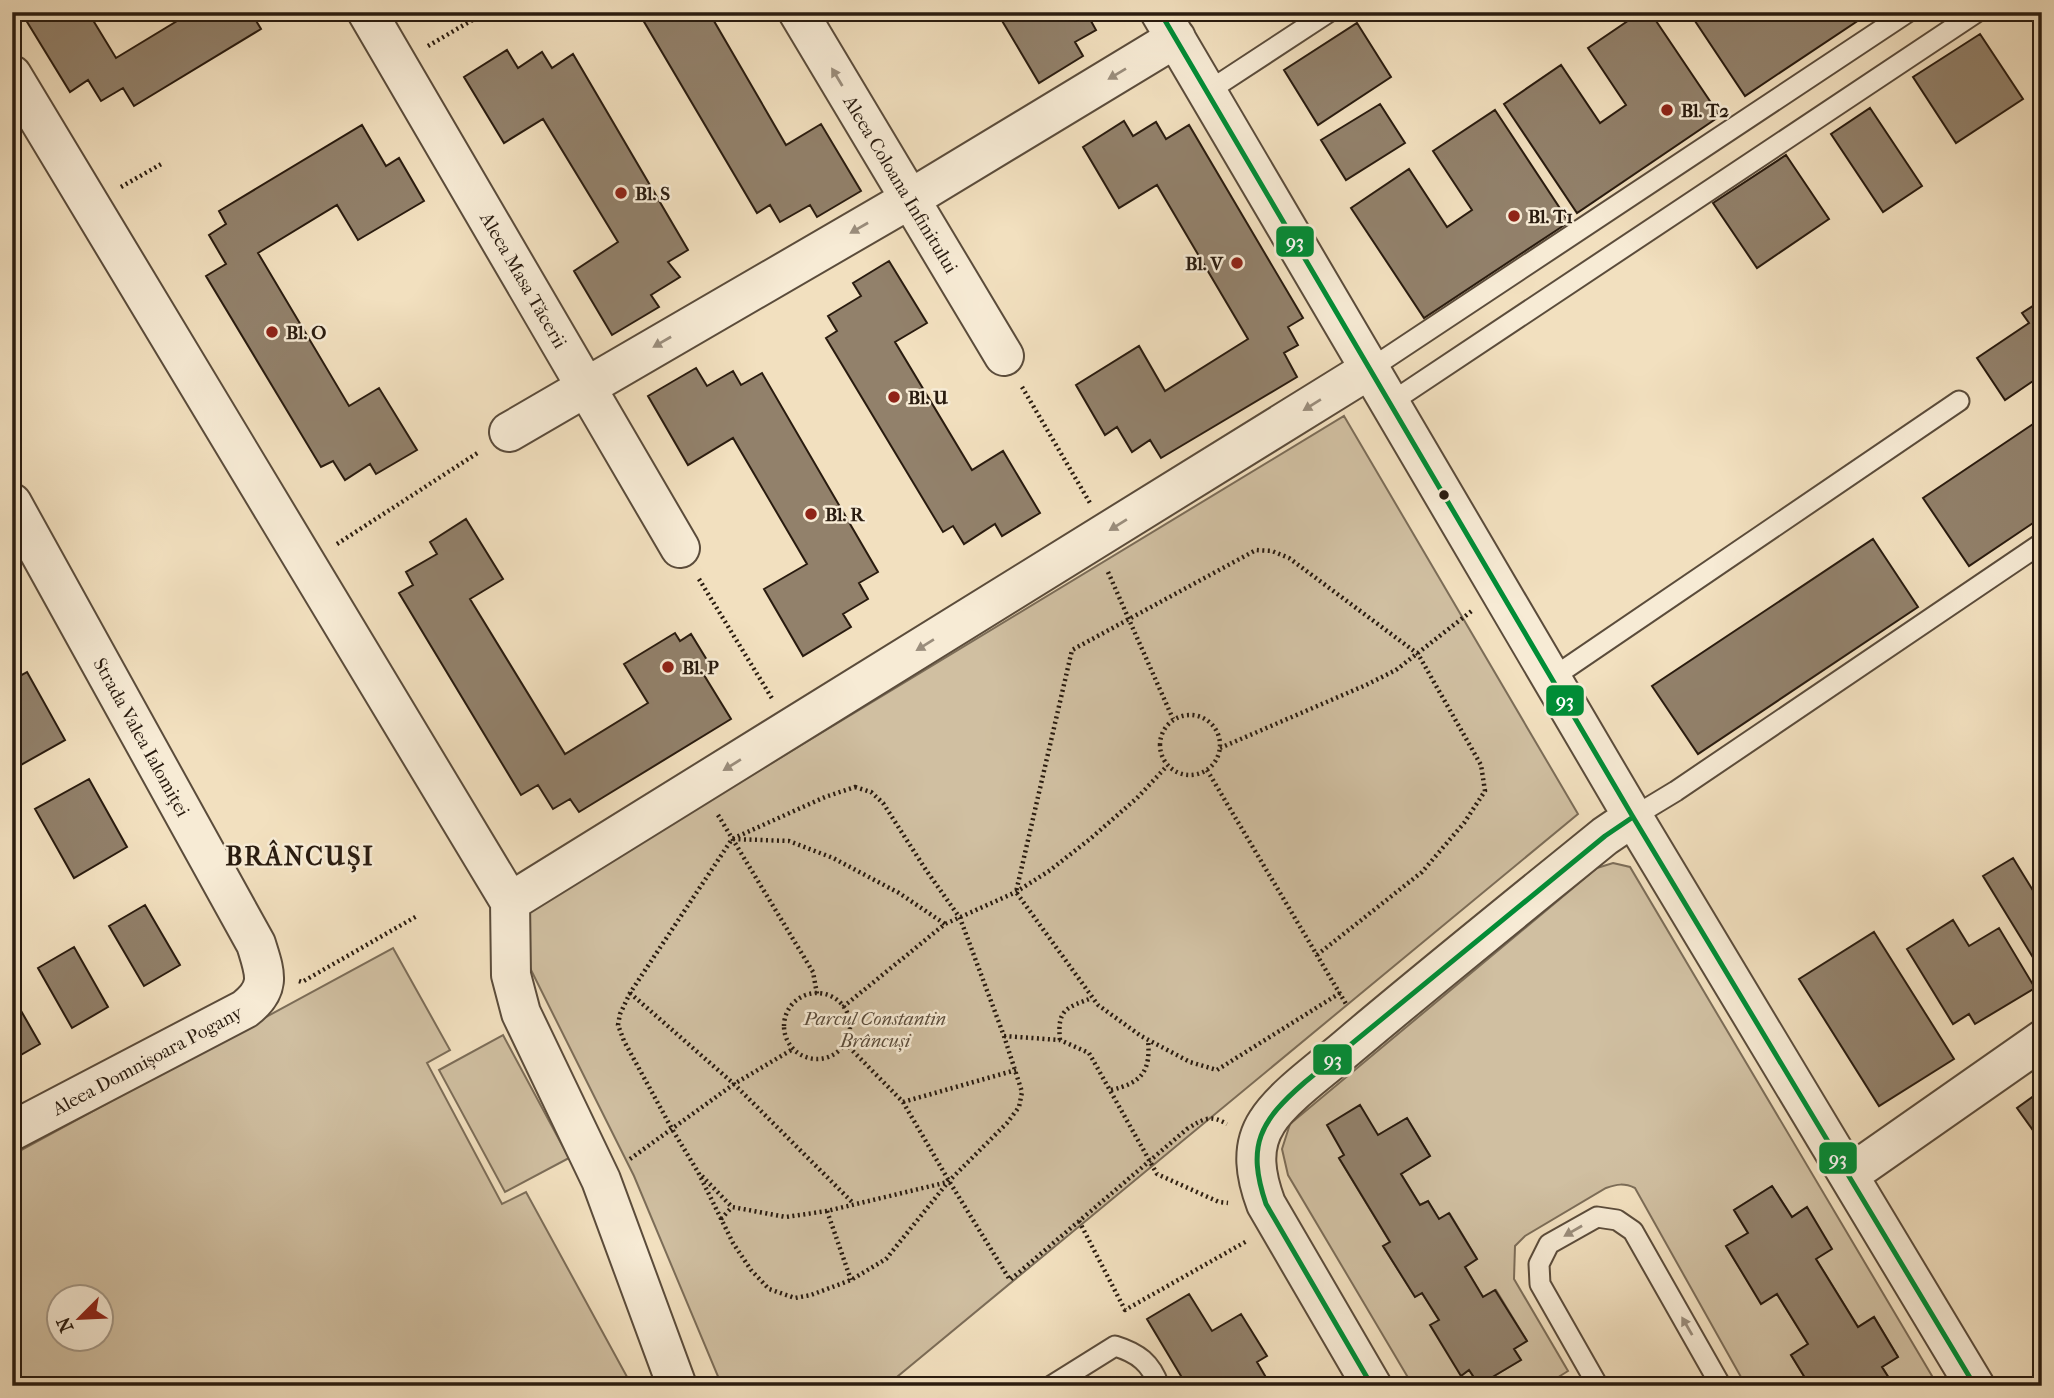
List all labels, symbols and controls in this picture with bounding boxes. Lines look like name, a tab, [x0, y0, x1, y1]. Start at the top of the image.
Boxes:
one-way arrow	[1108, 67, 1127, 80]
one-way arrow	[831, 68, 843, 87]
street label: Aleea Coloana Infinitului	[838, 91, 962, 278]
place label: Bl. T2	[1681, 100, 1729, 122]
marker: Bl. T2	[1659, 102, 1675, 118]
place label: Bl. S	[635, 183, 670, 205]
marker: Bl. S	[613, 185, 629, 201]
place label: Bl. T1	[1528, 206, 1573, 228]
street label: Aleea Masa Tăcerii	[475, 208, 571, 353]
marker: Bl. T1	[1506, 208, 1522, 224]
one-way arrow	[849, 222, 869, 234]
line badge: 93	[1275, 225, 1315, 258]
text: 93	[1285, 231, 1304, 253]
place label: Bl. V	[1185, 253, 1225, 275]
marker: Bl. V	[1229, 255, 1245, 271]
place label: Bl. O	[286, 322, 326, 344]
marker: Bl. O	[264, 324, 280, 340]
one-way arrow	[652, 336, 671, 348]
place label: Bl. U	[908, 387, 948, 409]
marker: Bl. U	[886, 389, 902, 405]
one-way arrow	[1302, 399, 1321, 412]
unlabelled marker	[1437, 488, 1451, 502]
place label: Bl. R	[825, 504, 865, 526]
marker: Bl. R	[803, 506, 819, 522]
one-way arrow	[1109, 519, 1128, 532]
one-way arrow	[916, 639, 935, 651]
street label: Strada Valea Ialomiței	[88, 654, 194, 821]
place label: Bl. P	[682, 657, 719, 679]
marker: Bl. P	[660, 659, 676, 675]
line badge: 93	[1545, 684, 1585, 717]
text: 93	[1555, 690, 1574, 712]
one-way arrow	[722, 759, 741, 772]
district label: BRÂNCUȘI	[225, 839, 375, 873]
street label: Aleea Domnișoara Pogany	[48, 1001, 247, 1121]
park label: Parcul Constantin Brâncuși	[803, 1008, 946, 1052]
line badge: 93	[1312, 1043, 1353, 1076]
text: 93	[1323, 1049, 1342, 1071]
line badge: 93	[1818, 1141, 1858, 1175]
text: 93	[1828, 1148, 1847, 1170]
one-way arrow	[1563, 1225, 1582, 1237]
north arrow	[46, 1282, 116, 1352]
text: N	[52, 1313, 78, 1336]
one-way arrow	[1681, 1317, 1693, 1336]

